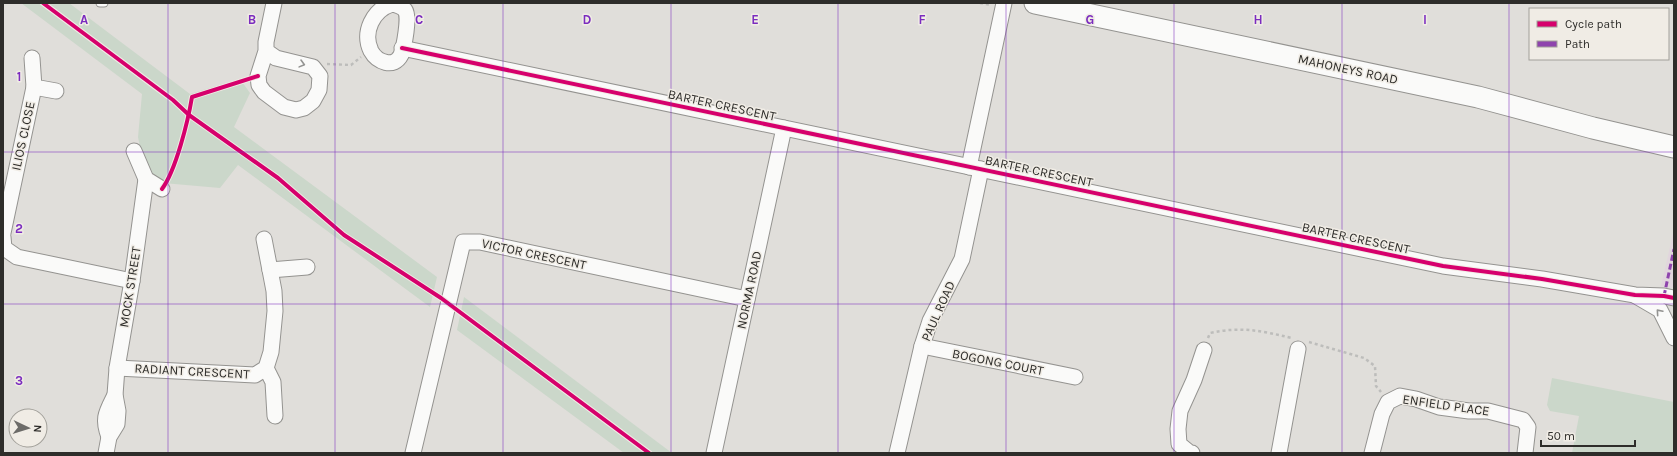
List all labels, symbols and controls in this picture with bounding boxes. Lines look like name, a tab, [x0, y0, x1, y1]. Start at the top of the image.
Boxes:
legend	[1529, 8, 1669, 60]
text: A	[80, 12, 88, 27]
text: B	[248, 12, 256, 27]
text: C	[415, 12, 423, 27]
text: D	[583, 12, 592, 27]
text: E	[751, 12, 759, 27]
text: F	[918, 12, 926, 27]
text: G	[1086, 12, 1094, 27]
text: H	[1253, 12, 1263, 27]
text: I	[1423, 12, 1427, 27]
text: Cycle path	[1565, 17, 1622, 31]
text: Path	[1565, 37, 1590, 51]
street label: MAHONEYS ROAD	[1297, 51, 1399, 87]
one-way arrow	[298, 59, 305, 68]
text: 1	[17, 69, 21, 84]
street label: BARTER CRESCENT	[667, 86, 778, 124]
street label: ILIOS CLOSE	[8, 100, 38, 172]
street label: BARTER CRESCENT	[984, 152, 1095, 190]
street label: BARTER CRESCENT	[1301, 219, 1412, 257]
text: 2	[15, 221, 23, 236]
street label: VICTOR CRESCENT	[480, 236, 588, 273]
street label: MOCK STREET	[116, 245, 144, 329]
street label: NORMA ROAD	[733, 250, 765, 330]
street label: PAUL ROAD	[918, 279, 958, 343]
one-way arrow	[1657, 309, 1664, 317]
street label: BOGONG COURT	[951, 346, 1046, 378]
street label: RADIANT CRESCENT	[134, 360, 250, 382]
text: 3	[15, 373, 23, 388]
street label: ENFIELD PLACE	[1402, 391, 1490, 419]
north arrow	[8, 408, 48, 448]
scale bar	[1541, 422, 1635, 448]
text: N	[31, 424, 44, 433]
text: 50 m	[1547, 429, 1575, 443]

